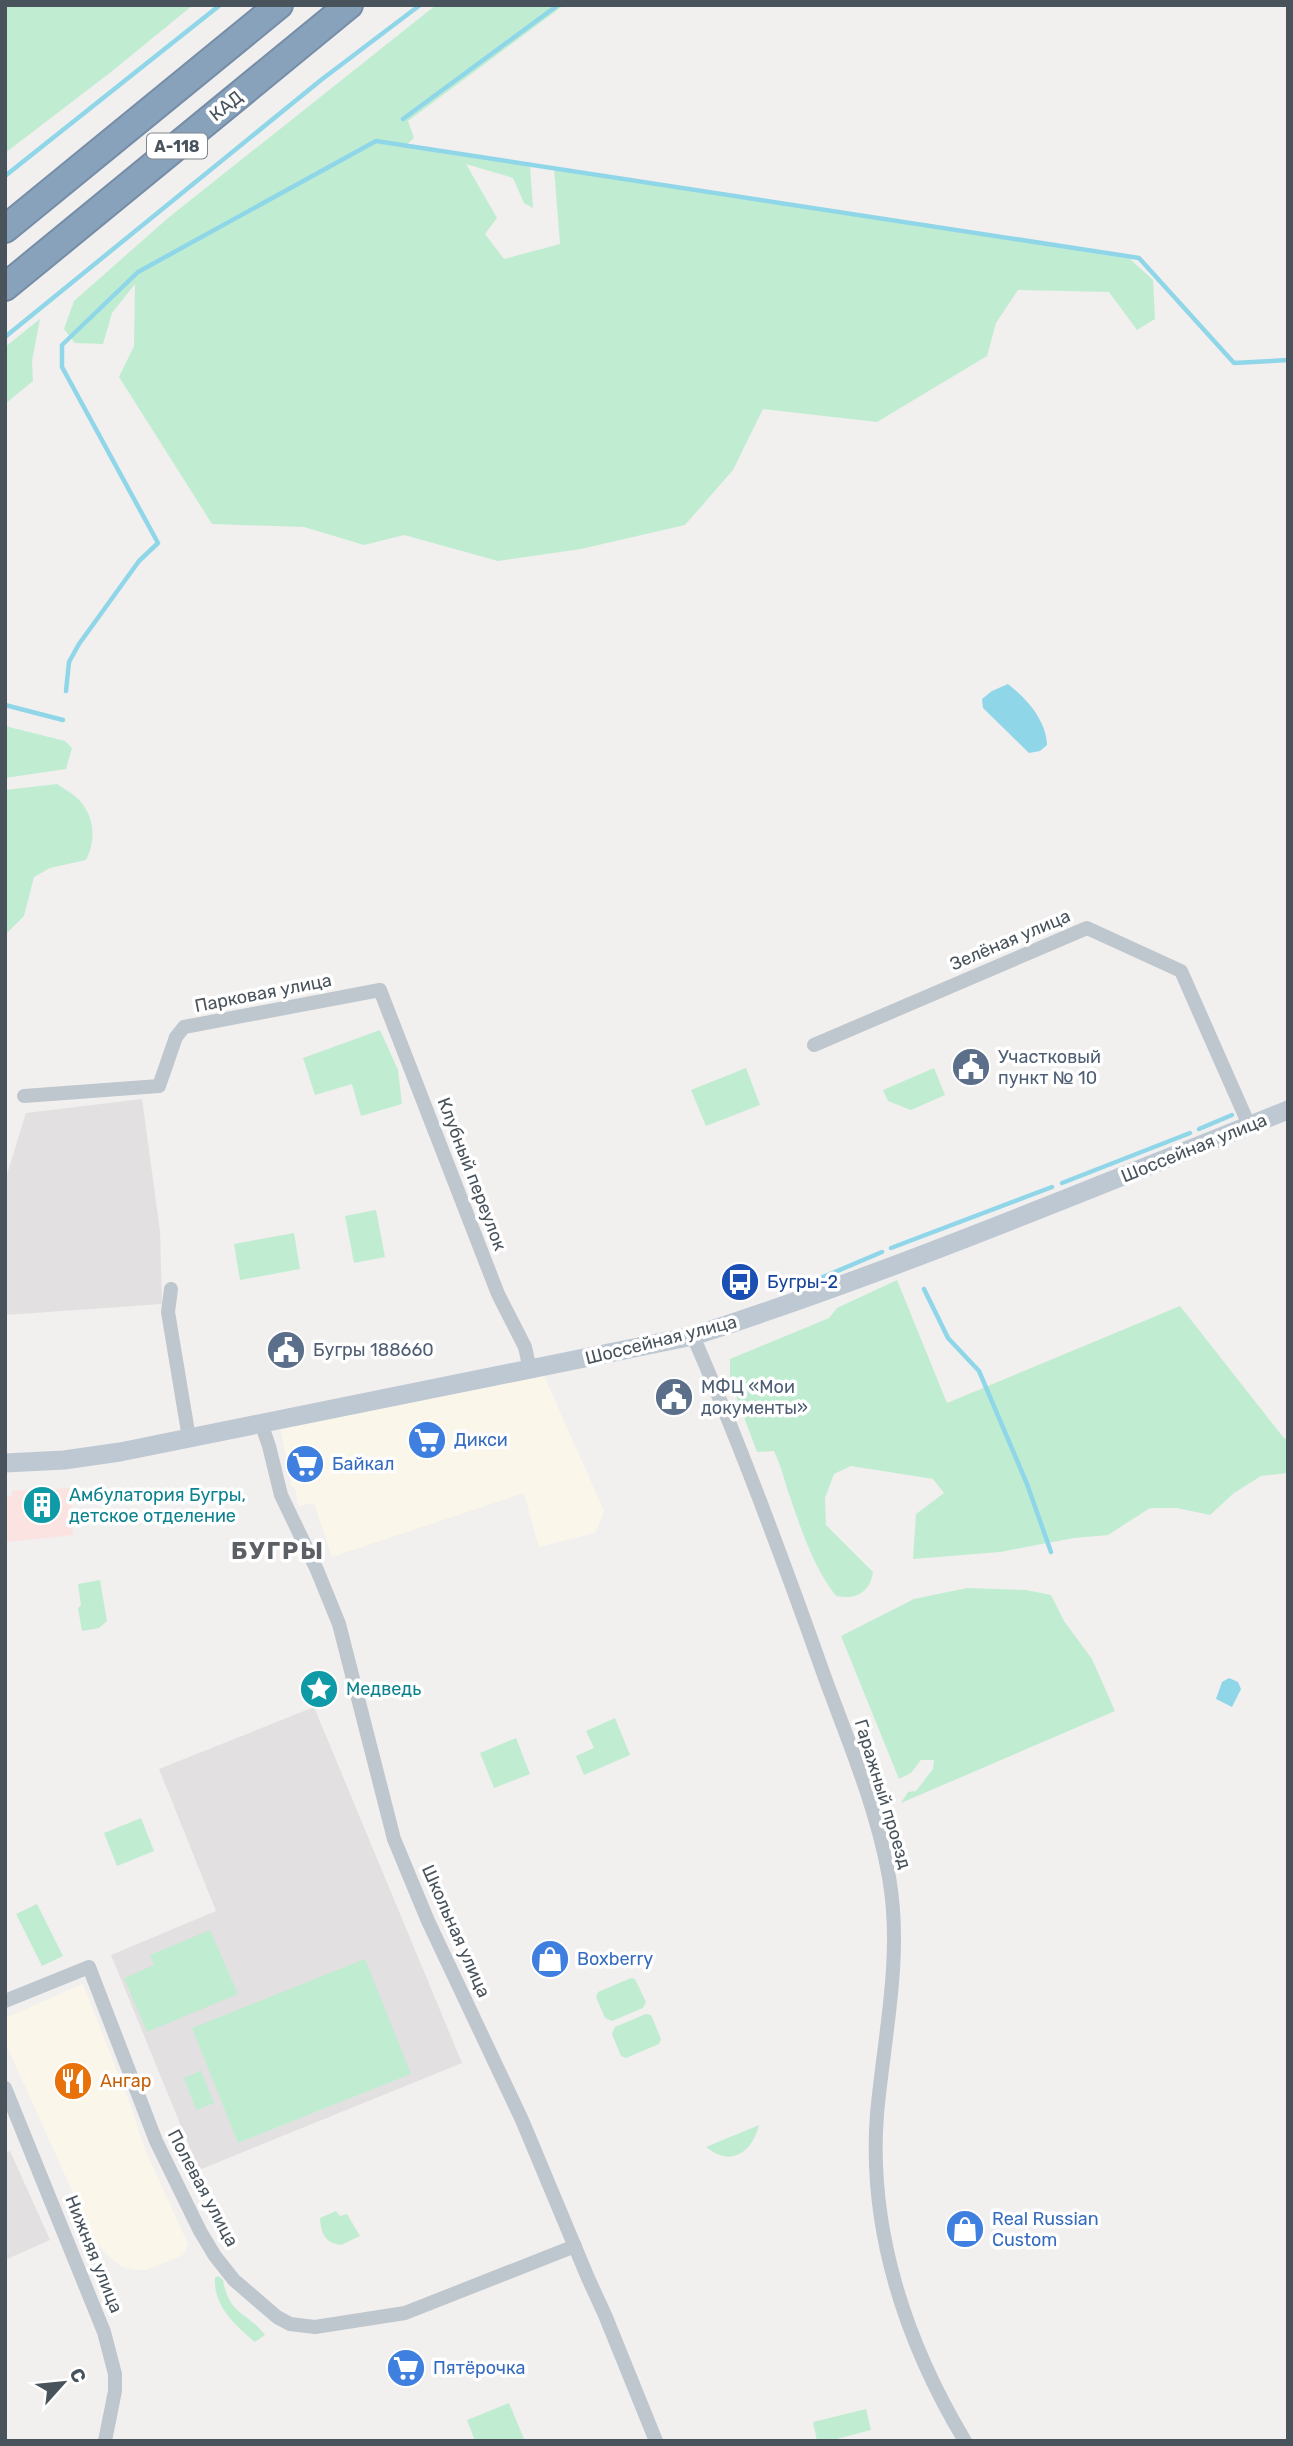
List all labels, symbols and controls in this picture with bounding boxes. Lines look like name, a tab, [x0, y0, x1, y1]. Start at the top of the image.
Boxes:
street label: КАД	[205, 86, 247, 126]
road number: А-118	[147, 134, 207, 158]
street label: Зелёная улица	[947, 905, 1073, 975]
street label: Парковая улица	[193, 969, 333, 1017]
public building icon: Участковый пункт № 10	[950, 1046, 992, 1088]
place label: Участковый пункт № 10	[998, 1046, 1101, 1089]
street label: Клубный переулок	[433, 1094, 511, 1254]
street label: Шоссейная улица	[1118, 1109, 1270, 1187]
bus stop icon: Бугры-2	[719, 1261, 761, 1303]
place label: Бугры-2	[767, 1271, 838, 1293]
street label: Шоссейная улица	[583, 1311, 739, 1369]
public building icon: Бугры 188660	[265, 1329, 307, 1371]
place label: Бугры 188660	[313, 1339, 434, 1361]
public building icon: МФЦ «Мои документы»	[653, 1376, 695, 1418]
place label: МФЦ «Мои документы»	[701, 1376, 808, 1419]
supermarket icon: Дикси	[406, 1419, 448, 1461]
place label: Дикси	[454, 1429, 508, 1451]
supermarket icon: Байкал	[284, 1443, 326, 1485]
place label: Байкал	[332, 1453, 394, 1475]
building icon: Амбулатория Бугры, детское отделение	[21, 1484, 63, 1526]
place label: Амбулатория Бугры, детское отделение	[69, 1484, 246, 1527]
district label: БУГРЫ	[231, 1537, 325, 1565]
place icon: Медведь	[298, 1668, 340, 1710]
place label: Медведь	[346, 1678, 421, 1700]
street label: Гаражный проезд	[850, 1717, 916, 1872]
street label: Школьная улица	[417, 1861, 495, 2001]
shop icon: Boxberry	[529, 1938, 571, 1980]
place label: Boxberry	[577, 1948, 653, 1970]
restaurant icon: Ангар	[52, 2060, 94, 2102]
place label: Ангар	[100, 2070, 151, 2092]
street label: Полевая улица	[163, 2126, 243, 2250]
street label: Нижняя улица	[60, 2192, 128, 2316]
shop icon: Real Russian Custom	[944, 2208, 986, 2250]
place label: Real Russian Custom	[992, 2208, 1099, 2251]
supermarket icon: Пятёрочка	[385, 2347, 427, 2389]
north arrow	[28, 2348, 98, 2418]
place label: Пятёрочка	[433, 2357, 526, 2379]
text: С	[64, 2364, 91, 2387]

